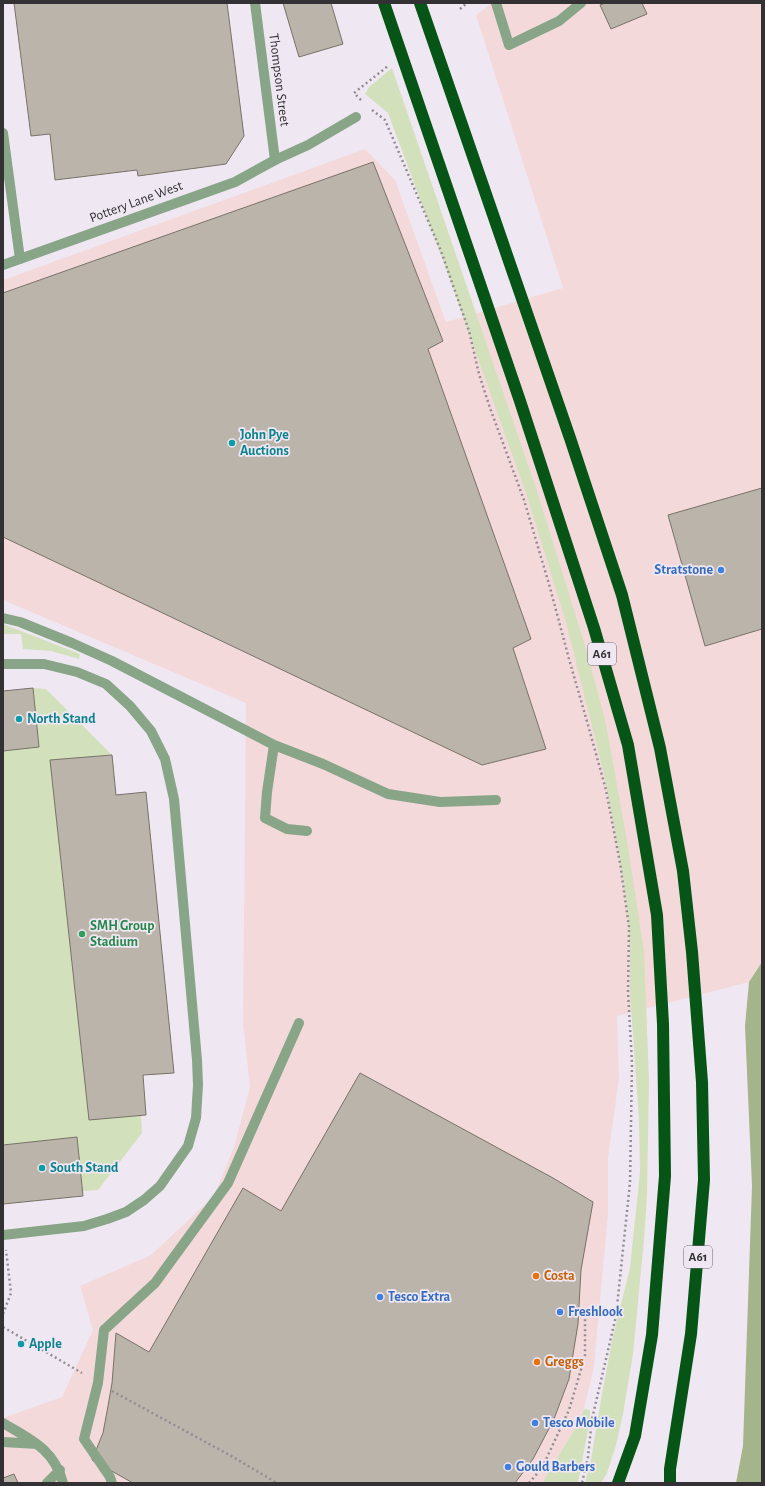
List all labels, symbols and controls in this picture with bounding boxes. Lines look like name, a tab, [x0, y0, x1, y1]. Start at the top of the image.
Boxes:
street label: Thompson Street	[266, 33, 292, 128]
street label: Pottery Lane West	[88, 179, 185, 225]
place label: John Pye Auctions	[240, 428, 289, 458]
marker: John Pye Auctions	[227, 438, 237, 448]
place label: Stratstone	[654, 563, 713, 577]
marker: Stratstone	[716, 565, 726, 575]
road number: A61	[588, 643, 616, 665]
place label: North Stand	[27, 712, 96, 726]
marker: North Stand	[14, 714, 24, 724]
place label: SMH Group Stadium	[90, 919, 154, 949]
marker: SMH Group Stadium	[77, 929, 87, 939]
place label: South Stand	[50, 1161, 119, 1175]
marker: South Stand	[37, 1163, 47, 1173]
road number: A61	[684, 1246, 712, 1268]
place label: Costa	[544, 1269, 575, 1283]
marker: Costa	[531, 1271, 541, 1281]
place label: Tesco Extra	[388, 1290, 451, 1304]
marker: Tesco Extra	[375, 1292, 385, 1302]
place label: Freshlook	[568, 1305, 623, 1319]
marker: Freshlook	[555, 1307, 565, 1317]
place label: Apple	[29, 1337, 62, 1351]
marker: Apple	[16, 1339, 26, 1349]
place label: Greggs	[545, 1355, 584, 1369]
marker: Greggs	[532, 1357, 542, 1367]
place label: Tesco Mobile	[543, 1416, 615, 1430]
marker: Tesco Mobile	[530, 1418, 540, 1428]
place label: Gould Barbers	[516, 1460, 595, 1474]
marker: Gould Barbers	[503, 1462, 513, 1472]

